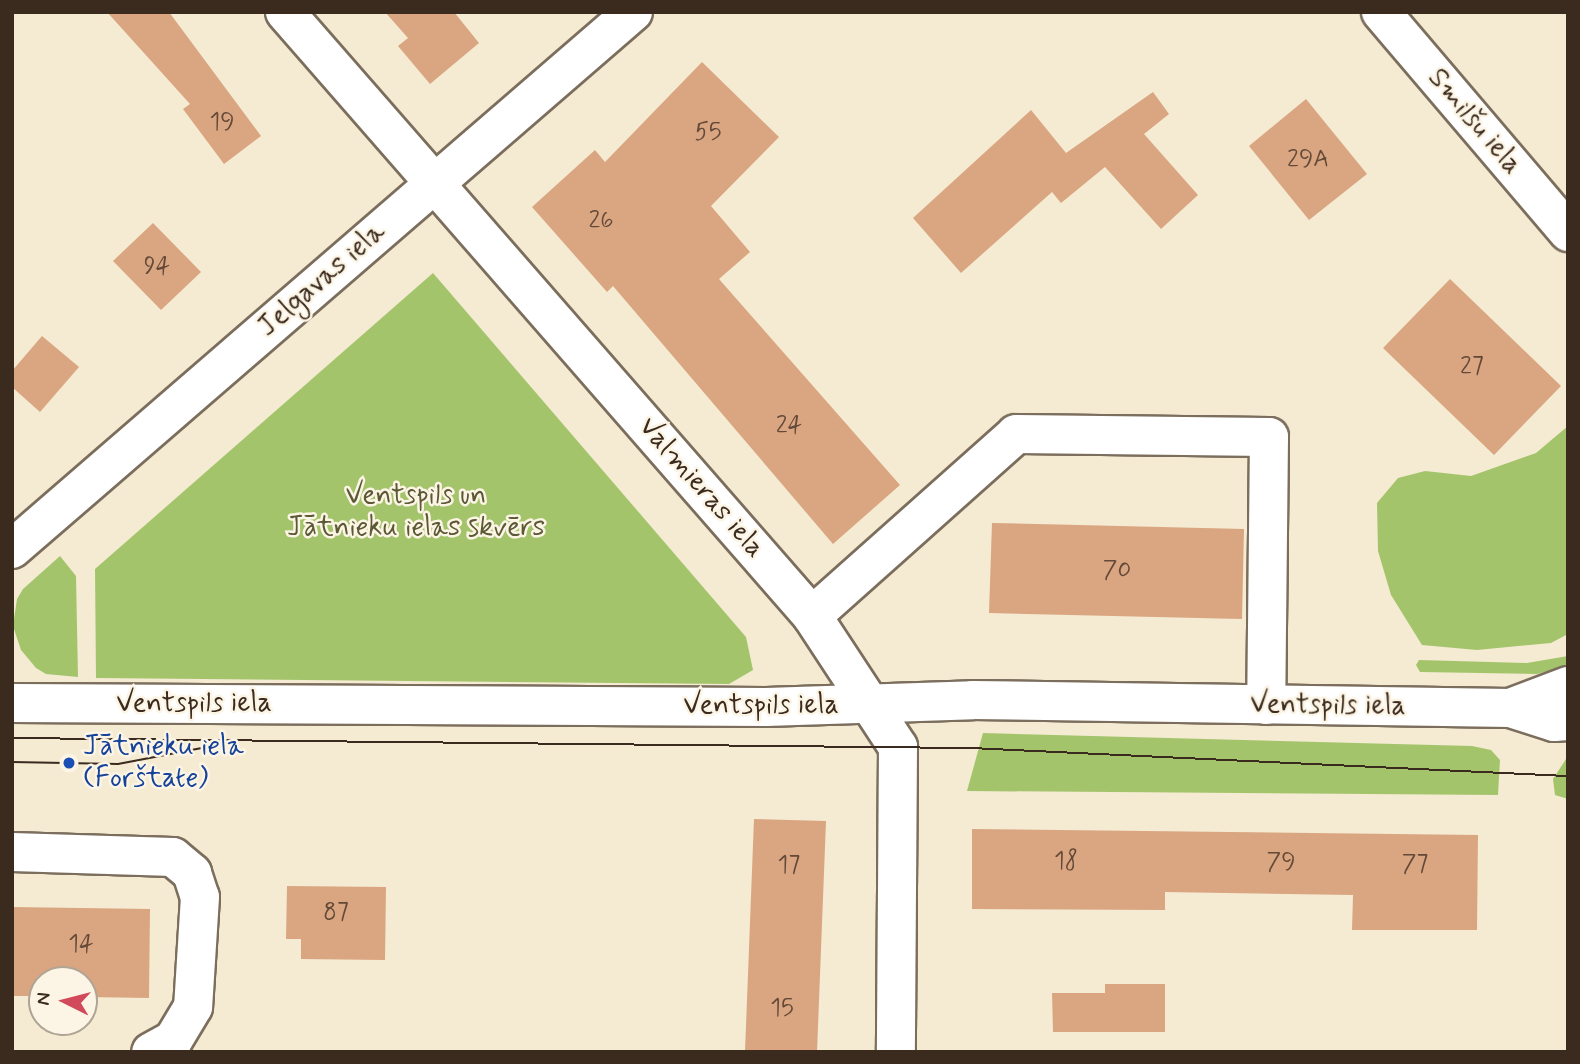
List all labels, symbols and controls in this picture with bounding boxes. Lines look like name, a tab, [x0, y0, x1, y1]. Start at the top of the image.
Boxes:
street label: Smilšu iela	[1419, 62, 1529, 182]
house number: 19	[209, 109, 235, 137]
house number: 55	[694, 119, 722, 147]
house number: 29A	[1287, 146, 1329, 174]
house number: 26	[588, 207, 614, 235]
street label: Jelgavas iela	[252, 216, 392, 344]
house number: 94	[144, 253, 170, 281]
house number: 27	[1460, 353, 1484, 381]
street label: Valmieras iela	[630, 410, 772, 566]
house number: 24	[776, 412, 802, 440]
park label: Ventspils un Jātnieku ielas skvērs	[287, 479, 545, 545]
house number: 70	[1103, 557, 1131, 585]
street label: Ventspils iela	[115, 687, 273, 721]
street label: Ventspils iela	[1249, 688, 1407, 724]
street label: Ventspils iela	[682, 689, 840, 723]
place label: Jātnieku iela (Forštate)	[83, 730, 244, 796]
marker: Jātnieku iela (Forštate)	[61, 755, 77, 771]
house number: 18	[1054, 848, 1078, 876]
house number: 79	[1267, 849, 1295, 877]
house number: 77	[1402, 851, 1428, 879]
house number: 17	[778, 852, 800, 880]
house number: 87	[323, 899, 349, 927]
house number: 14	[68, 931, 94, 959]
north arrow	[28, 966, 98, 1036]
text: N	[31, 991, 57, 1007]
house number: 15	[770, 995, 794, 1023]

